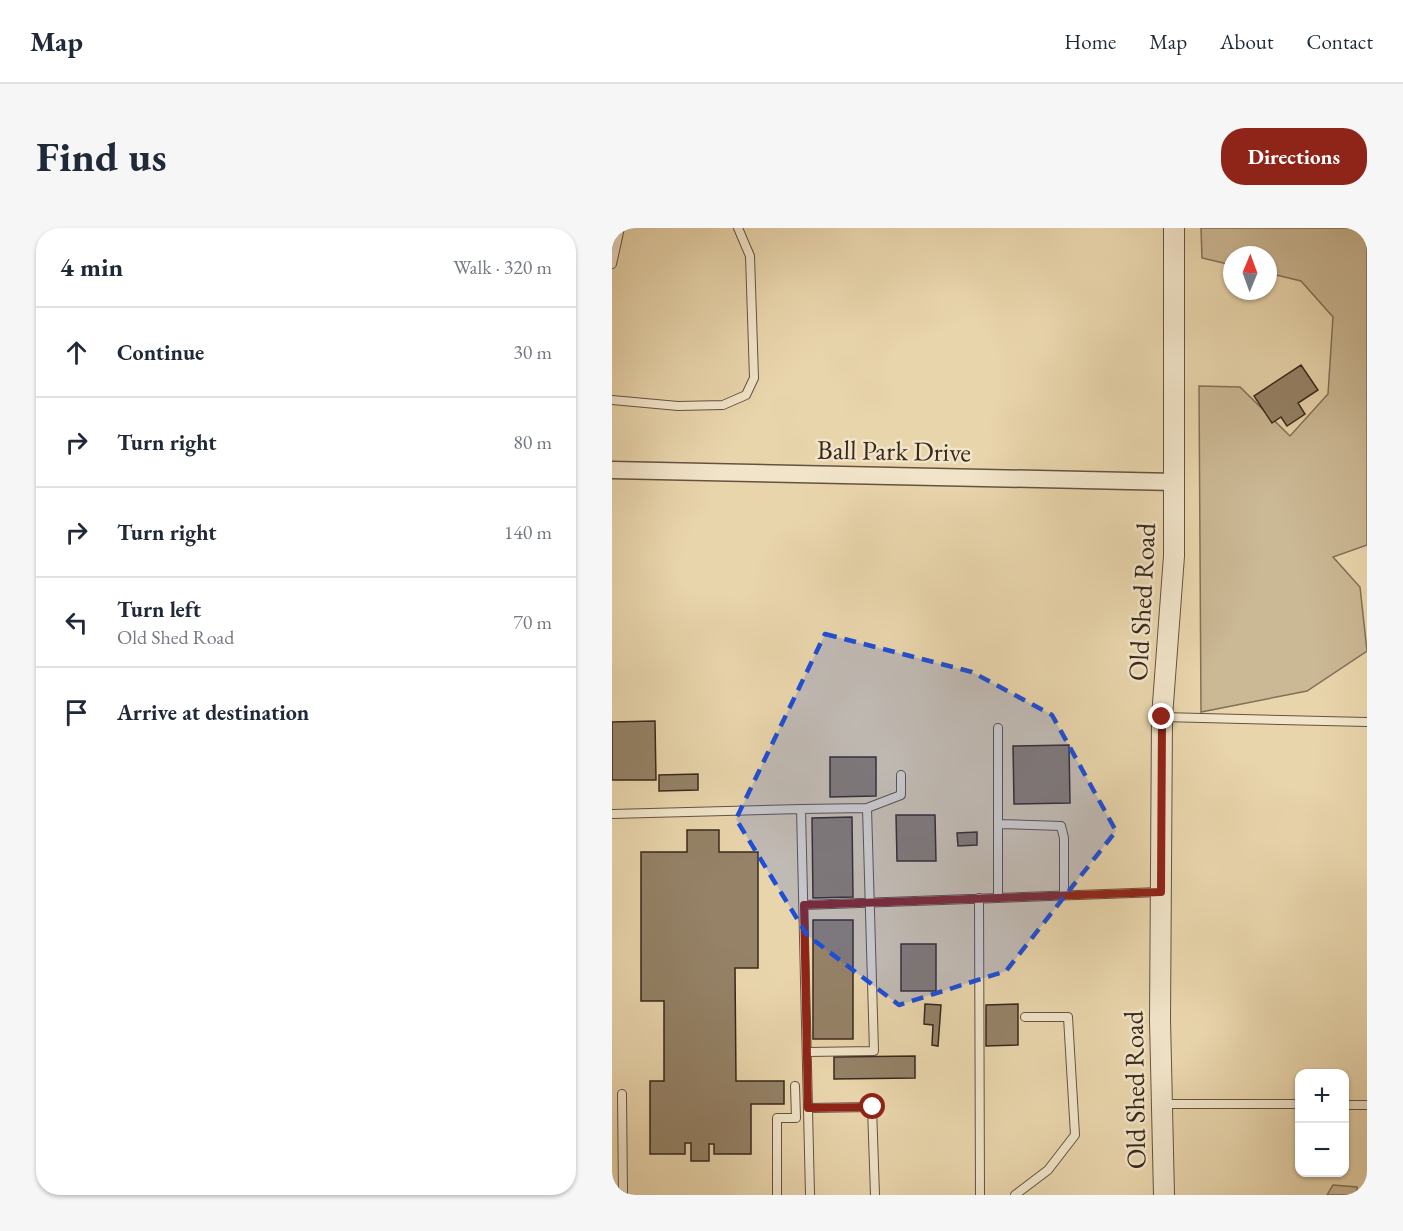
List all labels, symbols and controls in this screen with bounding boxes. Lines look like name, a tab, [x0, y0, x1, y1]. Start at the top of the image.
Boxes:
text: Map	[30, 23, 83, 59]
text: Home	[1064, 28, 1116, 55]
text: Map	[1149, 28, 1187, 55]
text: About	[1220, 28, 1273, 55]
text: Contact	[1306, 28, 1373, 55]
button: Directions	[1221, 128, 1367, 185]
text: Find us	[36, 129, 167, 184]
north arrow	[1223, 246, 1277, 300]
text: 4 min	[60, 250, 123, 284]
text: Walk · 320 m	[453, 254, 552, 280]
icon: ahead	[60, 336, 93, 369]
text: Continue	[117, 338, 204, 367]
text: 30 m	[513, 339, 552, 365]
icon: right	[60, 426, 93, 459]
text: Turn right	[117, 428, 216, 457]
text: 80 m	[513, 429, 552, 455]
street label: Ball Park Drive	[817, 432, 971, 469]
icon: right	[60, 516, 93, 549]
text: Turn right	[117, 518, 216, 547]
text: 140 m	[504, 519, 552, 545]
street label: Old Shed Road	[1120, 522, 1163, 682]
text: Turn left	[117, 595, 201, 624]
icon: left	[60, 606, 93, 639]
text: 70 m	[513, 609, 552, 635]
text: Old Shed Road	[117, 624, 234, 650]
icon: arrive	[60, 696, 93, 729]
text: Arrive at destination	[117, 698, 309, 727]
route end	[1148, 703, 1174, 729]
street label: Old Shed Road	[1116, 1010, 1153, 1170]
map controls	[1295, 1069, 1349, 1177]
button: +	[1295, 1069, 1349, 1123]
route start	[859, 1093, 885, 1119]
button: −	[1295, 1123, 1349, 1177]

